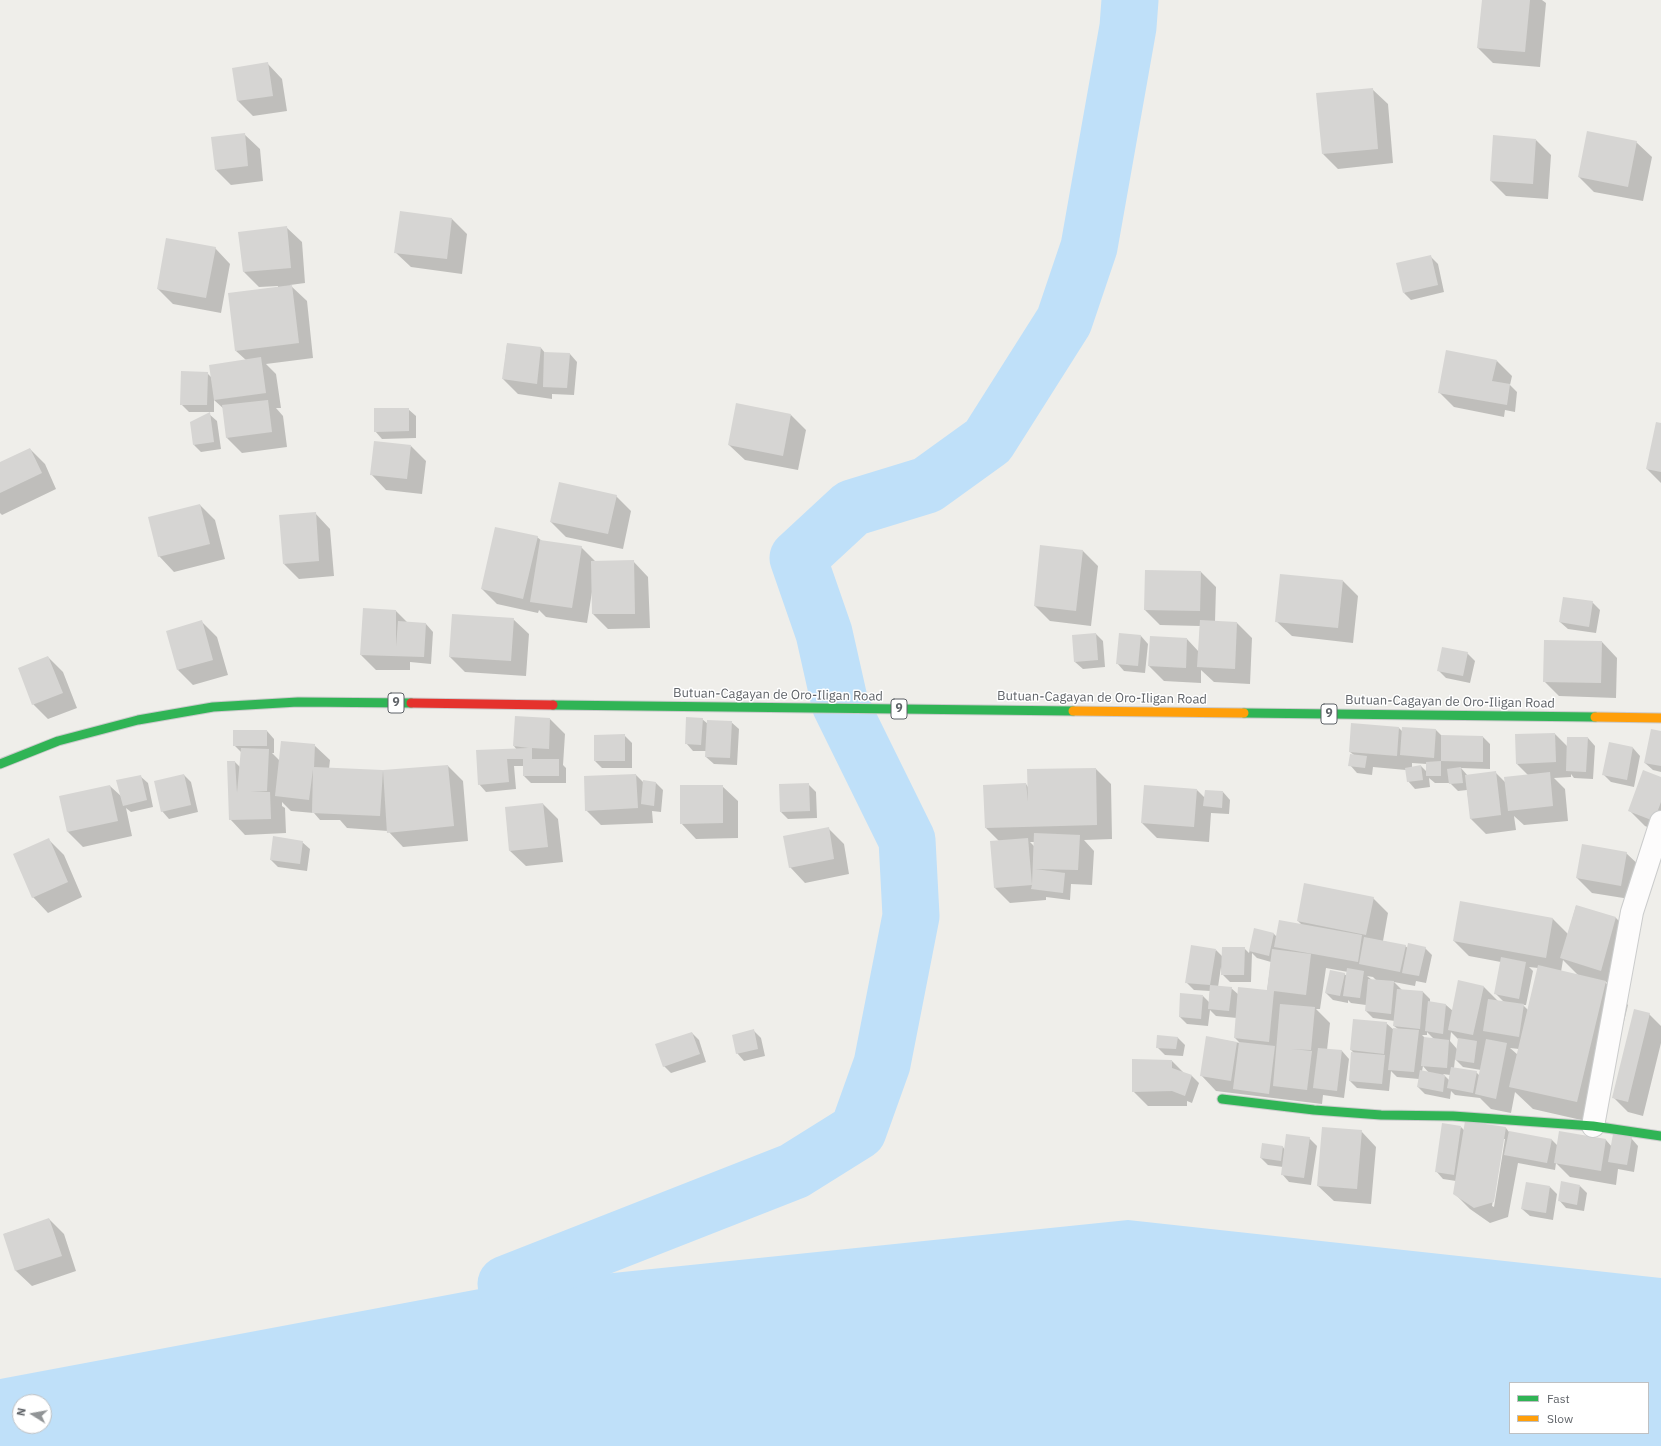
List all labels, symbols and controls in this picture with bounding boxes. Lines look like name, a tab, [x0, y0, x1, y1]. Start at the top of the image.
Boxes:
street label: Butuan-Cagayan de Oro-Iligan Road	[673, 685, 883, 705]
street label: Butuan-Cagayan de Oro-Iligan Road	[997, 688, 1207, 708]
street label: Butuan-Cagayan de Oro-Iligan Road	[1345, 692, 1555, 712]
road number: 9	[388, 693, 404, 713]
road number: 9	[891, 699, 907, 719]
road number: 9	[1321, 704, 1337, 724]
legend	[1509, 1382, 1649, 1434]
text: Fast	[1547, 1391, 1570, 1406]
north arrow	[12, 1394, 52, 1434]
text: N	[14, 1407, 29, 1417]
text: Slow	[1547, 1411, 1573, 1426]

